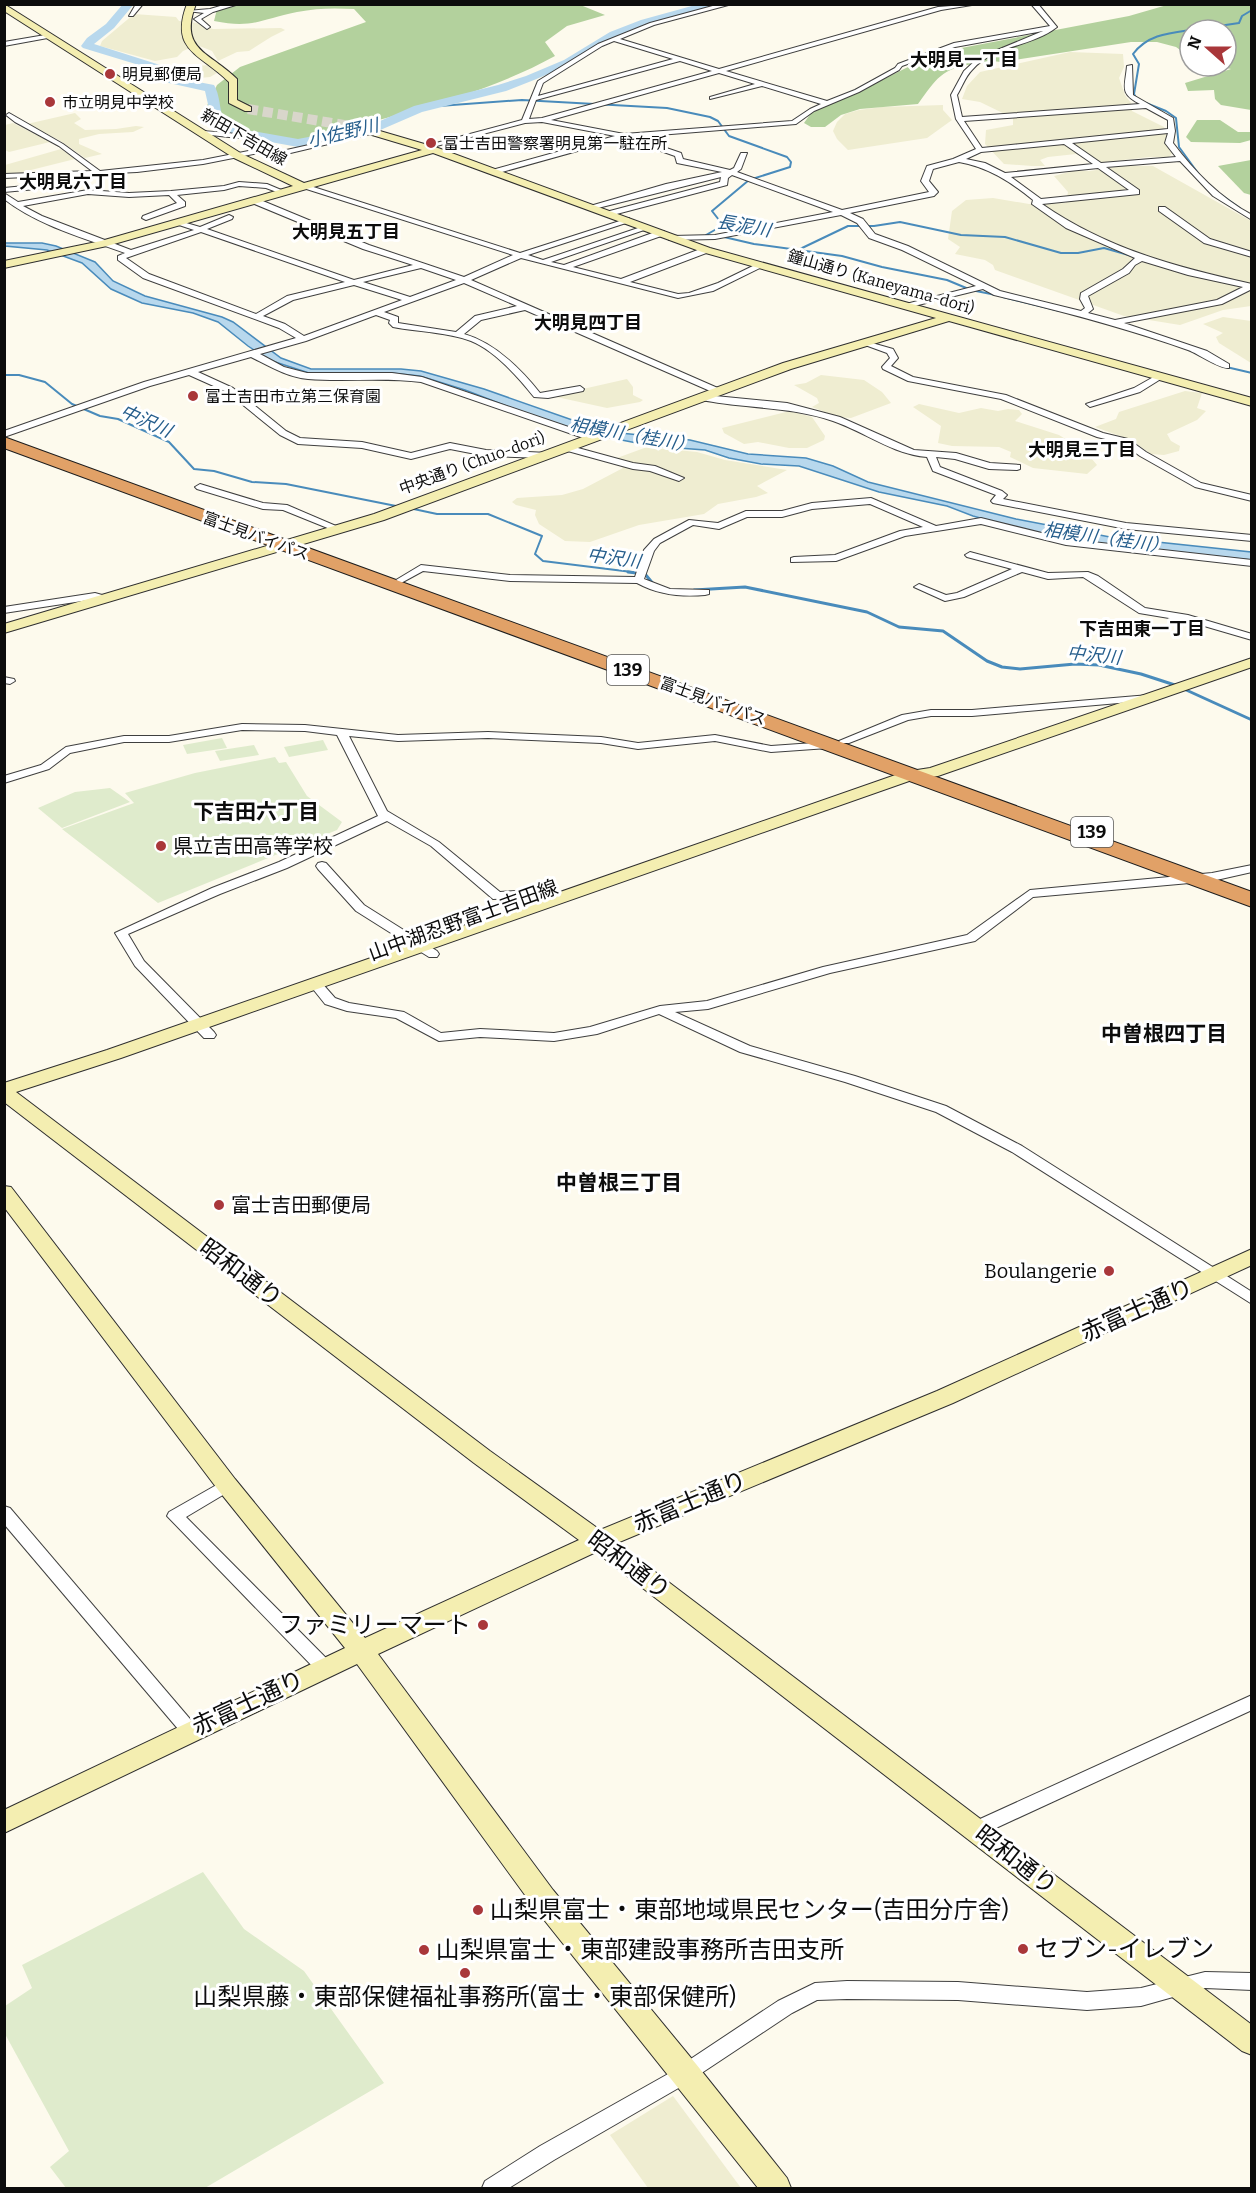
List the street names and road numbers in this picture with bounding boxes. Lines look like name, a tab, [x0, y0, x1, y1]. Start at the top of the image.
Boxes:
street label: 新田下吉田線	[198, 105, 290, 169]
street label: 鐘山通り (Kaneyama-dori)	[785, 246, 977, 318]
street label: 中央通り (Chuo-dori)	[397, 428, 547, 498]
street label: 富士見バイパス	[200, 508, 312, 564]
road number: 139	[607, 655, 649, 685]
street label: 富士見バイパス	[657, 673, 769, 729]
road number: 139	[1071, 817, 1113, 847]
street label: 山中湖忍野富士吉田線	[365, 875, 561, 965]
street label: 昭和通り	[194, 1233, 288, 1313]
street label: 赤富士通り	[1076, 1273, 1198, 1347]
street label: 赤富士通り	[629, 1466, 751, 1538]
street label: 昭和通り	[582, 1525, 676, 1605]
street label: 赤富士通り	[188, 1665, 308, 1741]
street label: 昭和通り	[970, 1819, 1062, 1901]

